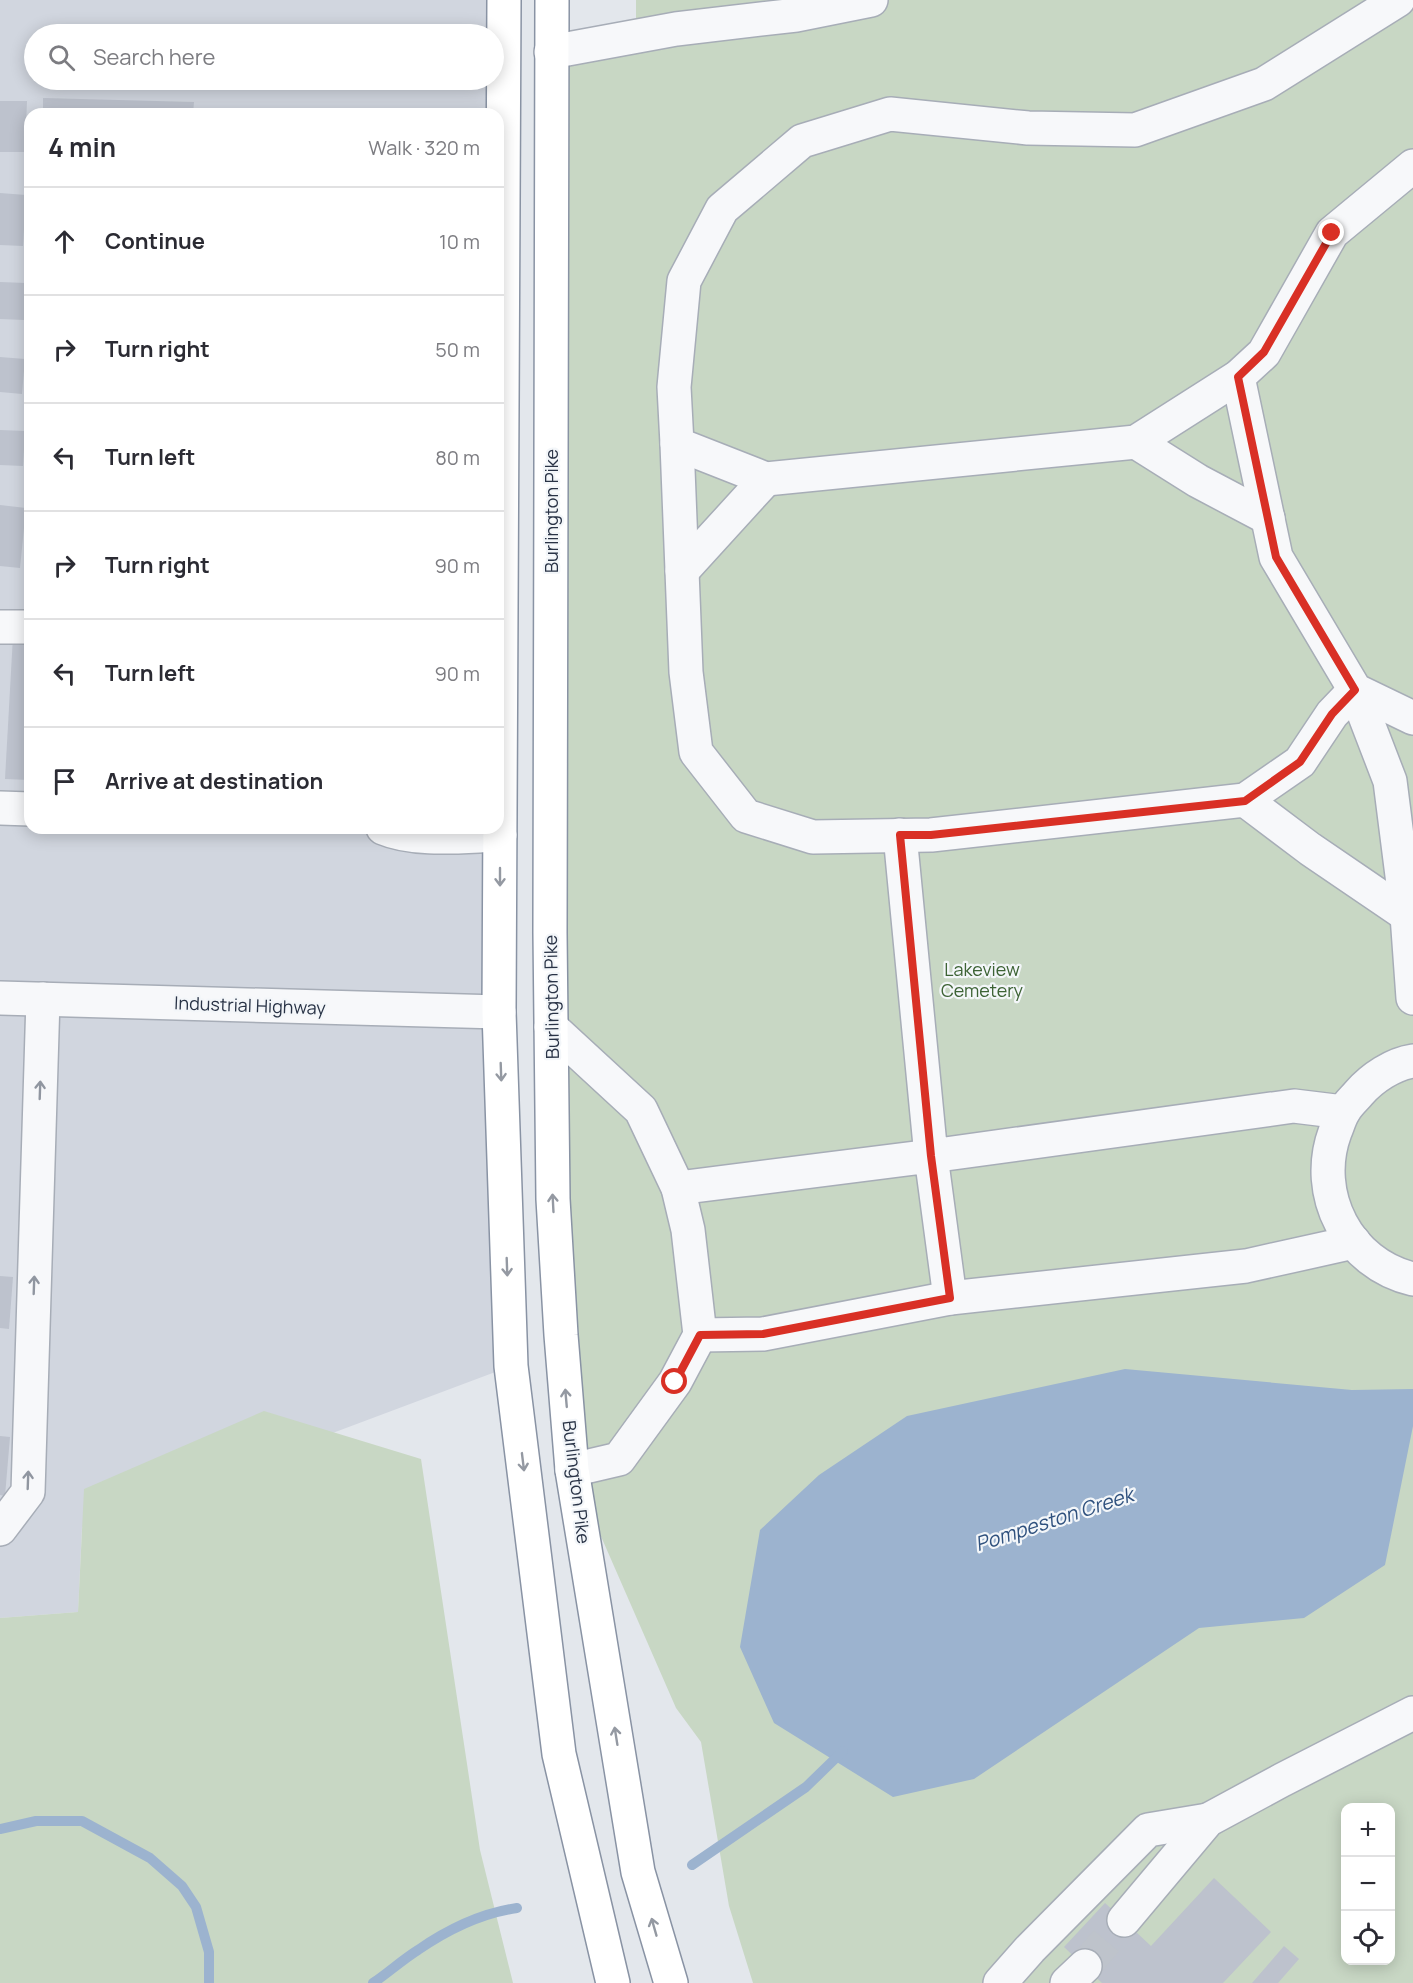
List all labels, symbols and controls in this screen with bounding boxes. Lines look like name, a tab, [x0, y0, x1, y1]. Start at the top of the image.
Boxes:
search box	[24, 24, 504, 90]
icon: search	[45, 41, 78, 74]
text: Search here	[93, 42, 215, 72]
text: 4 min	[48, 129, 116, 165]
text: Walk · 320 m	[368, 134, 480, 161]
route end	[1318, 219, 1344, 245]
icon: ahead	[48, 225, 81, 258]
text: Continue	[105, 226, 205, 256]
text: 10 m	[439, 228, 480, 255]
icon: right	[48, 333, 81, 366]
text: Turn right	[105, 334, 210, 364]
text: 50 m	[435, 336, 480, 363]
icon: left	[48, 441, 81, 474]
text: Turn left	[105, 442, 195, 472]
text: 80 m	[435, 444, 480, 471]
street label: Burlington Pike	[539, 449, 563, 573]
icon: right	[48, 549, 81, 582]
text: Turn right	[105, 550, 210, 580]
text: 90 m	[434, 552, 480, 579]
icon: left	[48, 657, 81, 690]
text: Turn left	[105, 658, 195, 688]
text: 90 m	[434, 660, 480, 687]
icon: arrive	[48, 765, 81, 798]
text: Arrive at destination	[105, 766, 323, 796]
one-way arrow	[494, 867, 506, 887]
street label: Burlington Pike	[538, 935, 564, 1059]
park label: Lakeview Cemetery	[941, 957, 1024, 1002]
street label: Industrial Highway	[174, 990, 327, 1020]
one-way arrow	[495, 1062, 507, 1082]
one-way arrow	[34, 1081, 46, 1101]
one-way arrow	[548, 1194, 559, 1214]
one-way arrow	[501, 1257, 513, 1277]
one-way arrow	[29, 1275, 40, 1295]
route start	[661, 1368, 687, 1394]
one-way arrow	[560, 1388, 571, 1408]
street label: Burlington Pike	[558, 1419, 596, 1545]
one-way arrow	[517, 1451, 528, 1471]
one-way arrow	[23, 1470, 34, 1490]
water label: Pompeston Creek	[971, 1480, 1139, 1557]
one-way arrow	[610, 1727, 621, 1746]
map controls	[1341, 1803, 1395, 1965]
button: +	[1341, 1803, 1395, 1857]
button: −	[1341, 1857, 1395, 1911]
button: locate	[1341, 1911, 1395, 1965]
one-way arrow	[648, 1918, 659, 1937]

